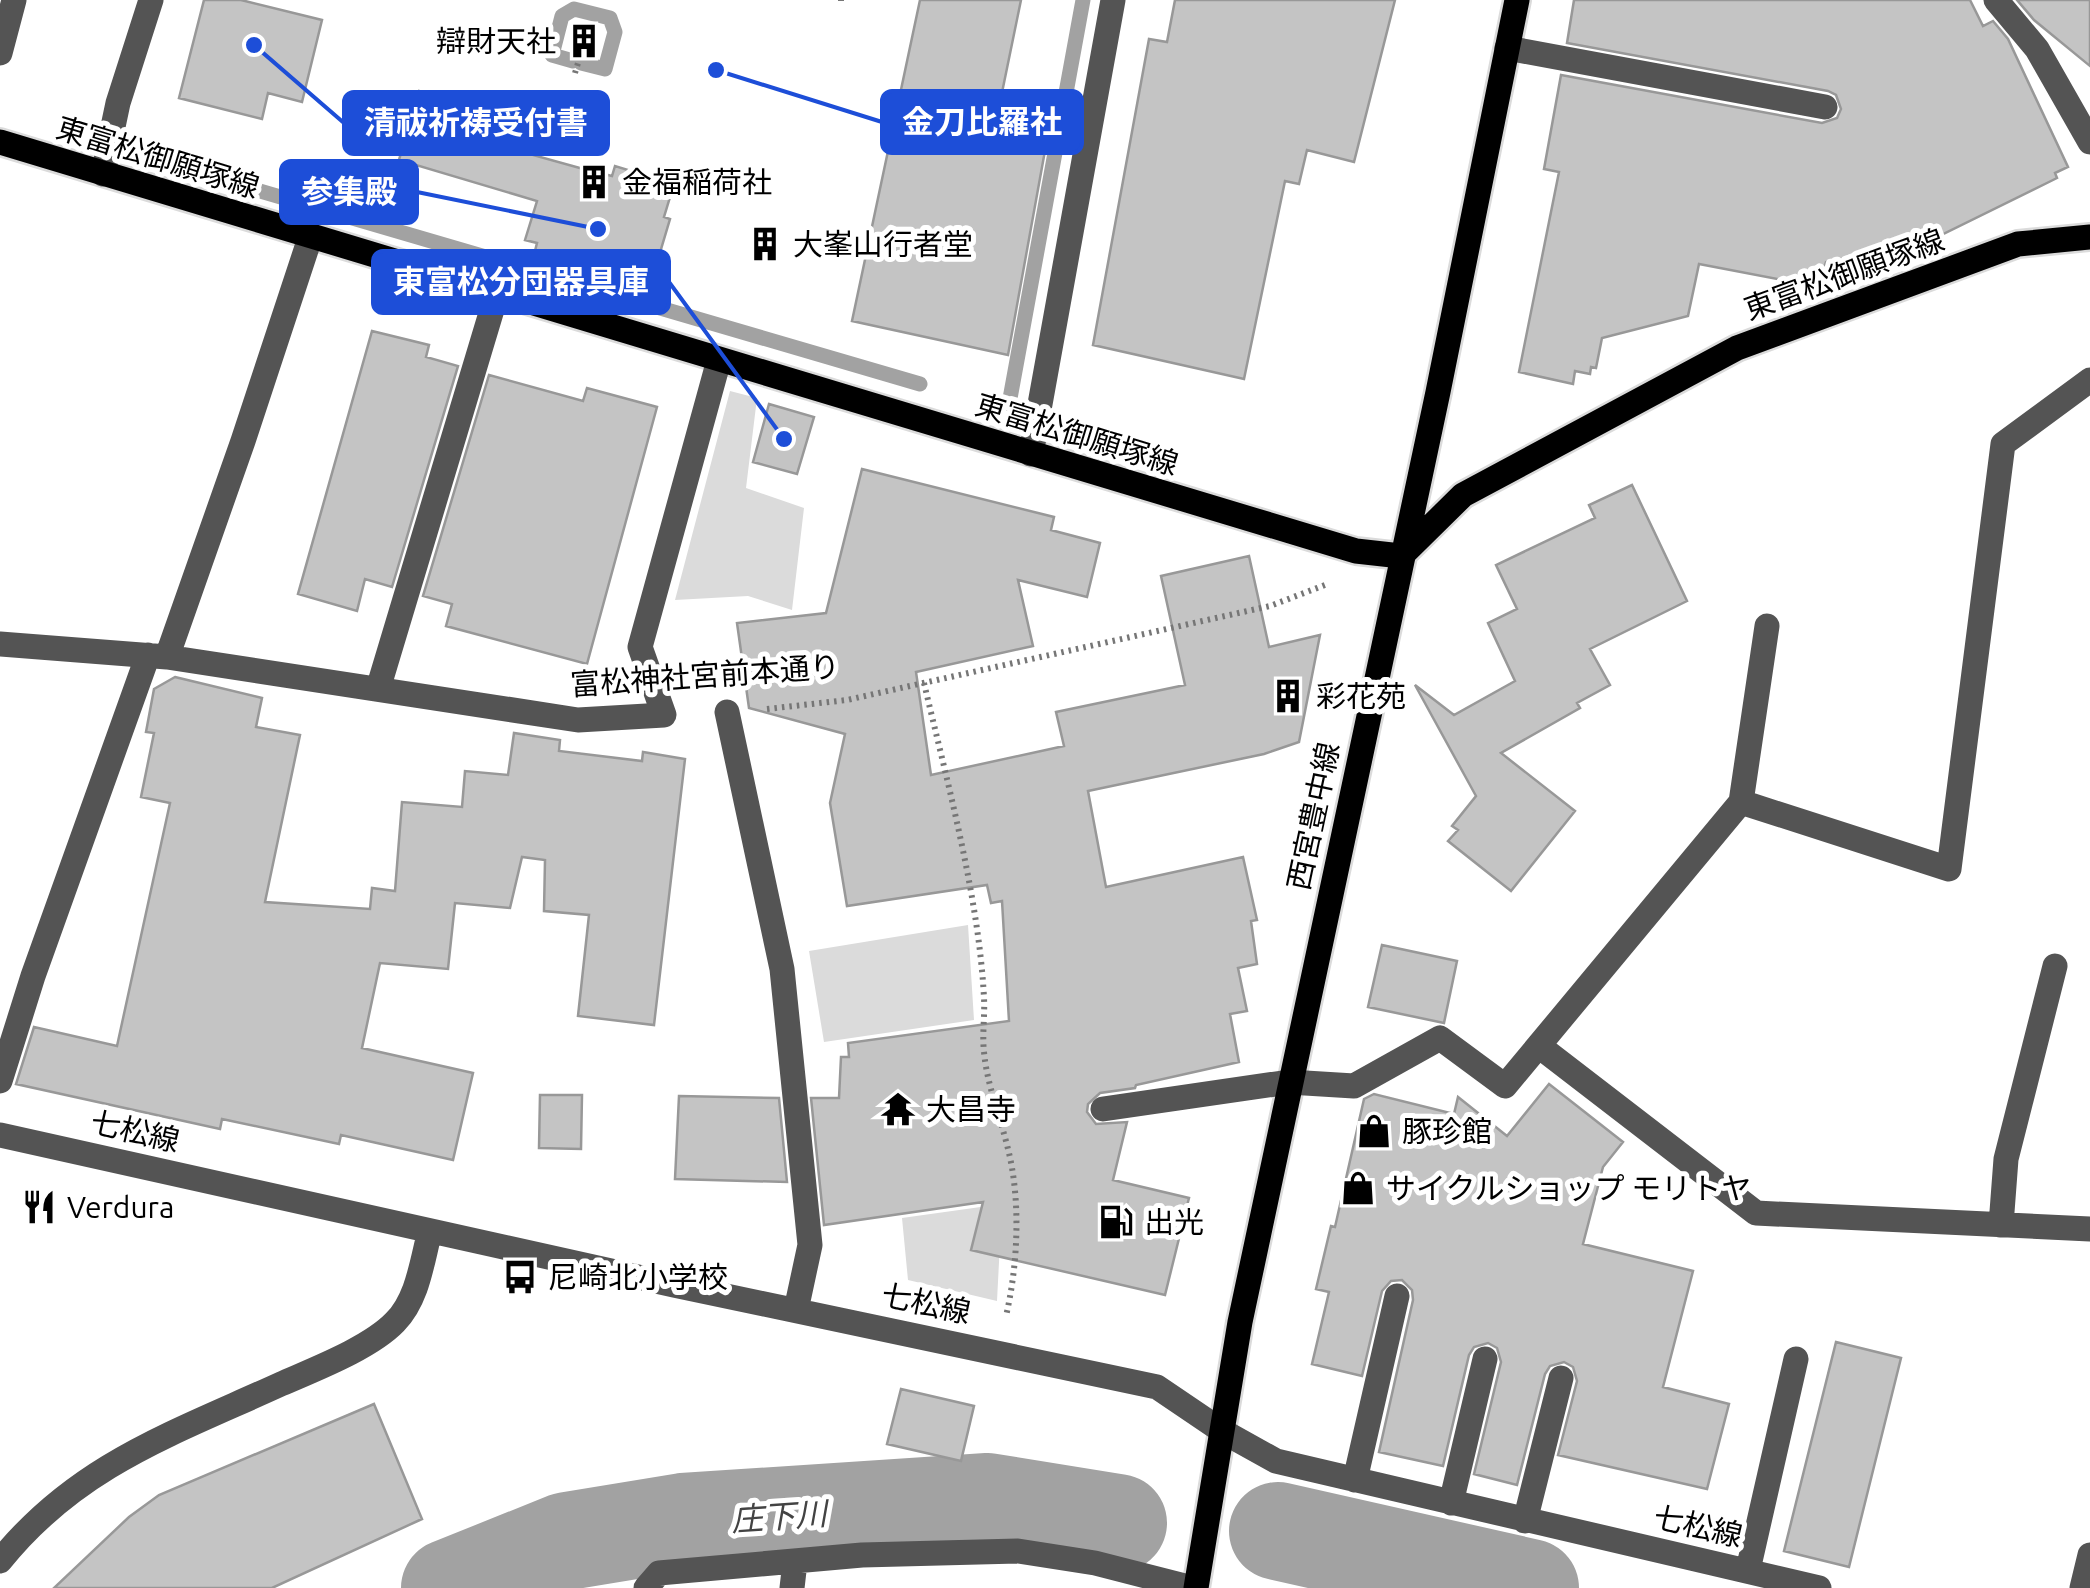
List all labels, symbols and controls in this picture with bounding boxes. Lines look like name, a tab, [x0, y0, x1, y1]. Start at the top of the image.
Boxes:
building icon: 辯財天社	[565, 22, 603, 60]
place label: 辯財天社	[436, 24, 556, 58]
callout: 金刀比羅社	[882, 91, 1082, 153]
callout: 清祓祈祷受付書	[344, 92, 608, 154]
text: 金刀比羅社	[902, 103, 1062, 139]
text: 清祓祈祷受付書	[364, 104, 588, 140]
street label: 東富松御願塚線	[53, 110, 263, 204]
callout: 参集殿	[281, 161, 417, 223]
building icon: 金福稲荷社	[575, 163, 613, 201]
place label: 金福稲荷社	[622, 165, 772, 199]
text: 参集殿	[301, 173, 397, 209]
street label: 東富松御願塚線	[1740, 222, 1948, 326]
building icon: 大峯山行者堂	[746, 225, 784, 263]
place label: 大峯山行者堂	[793, 227, 973, 261]
callout: 東富松分団器具庫	[373, 251, 669, 313]
text: 東富松分団器具庫	[393, 263, 649, 299]
street label: 東富松御願塚線	[972, 387, 1182, 481]
street label: 富松神社宮前本通り	[569, 649, 841, 701]
building icon: 彩花苑	[1269, 677, 1307, 715]
place label: 彩花苑	[1316, 679, 1406, 713]
street label: 西宮豊中線	[1281, 739, 1345, 893]
temple icon: 大昌寺	[879, 1090, 917, 1128]
place label: 大昌寺	[926, 1092, 1016, 1126]
street label: 七松線	[87, 1104, 183, 1158]
shop icon: 豚珍館	[1355, 1112, 1393, 1150]
place label: 豚珍館	[1402, 1114, 1492, 1148]
shop icon: サイクルショップ モリトヤ	[1339, 1169, 1377, 1207]
place label: サイクルショップ モリトヤ	[1386, 1171, 1751, 1205]
restaurant icon: Verdura	[20, 1188, 58, 1226]
place label: Verdura	[67, 1190, 174, 1224]
fuel station icon: 出光	[1097, 1203, 1135, 1241]
place label: 出光	[1144, 1205, 1204, 1239]
bus stop icon: 尼崎北小学校	[501, 1258, 539, 1296]
place label: 尼崎北小学校	[548, 1260, 728, 1294]
street label: 七松線	[878, 1277, 974, 1329]
water label: 庄下川	[730, 1494, 831, 1537]
street label: 七松線	[1650, 1499, 1746, 1553]

